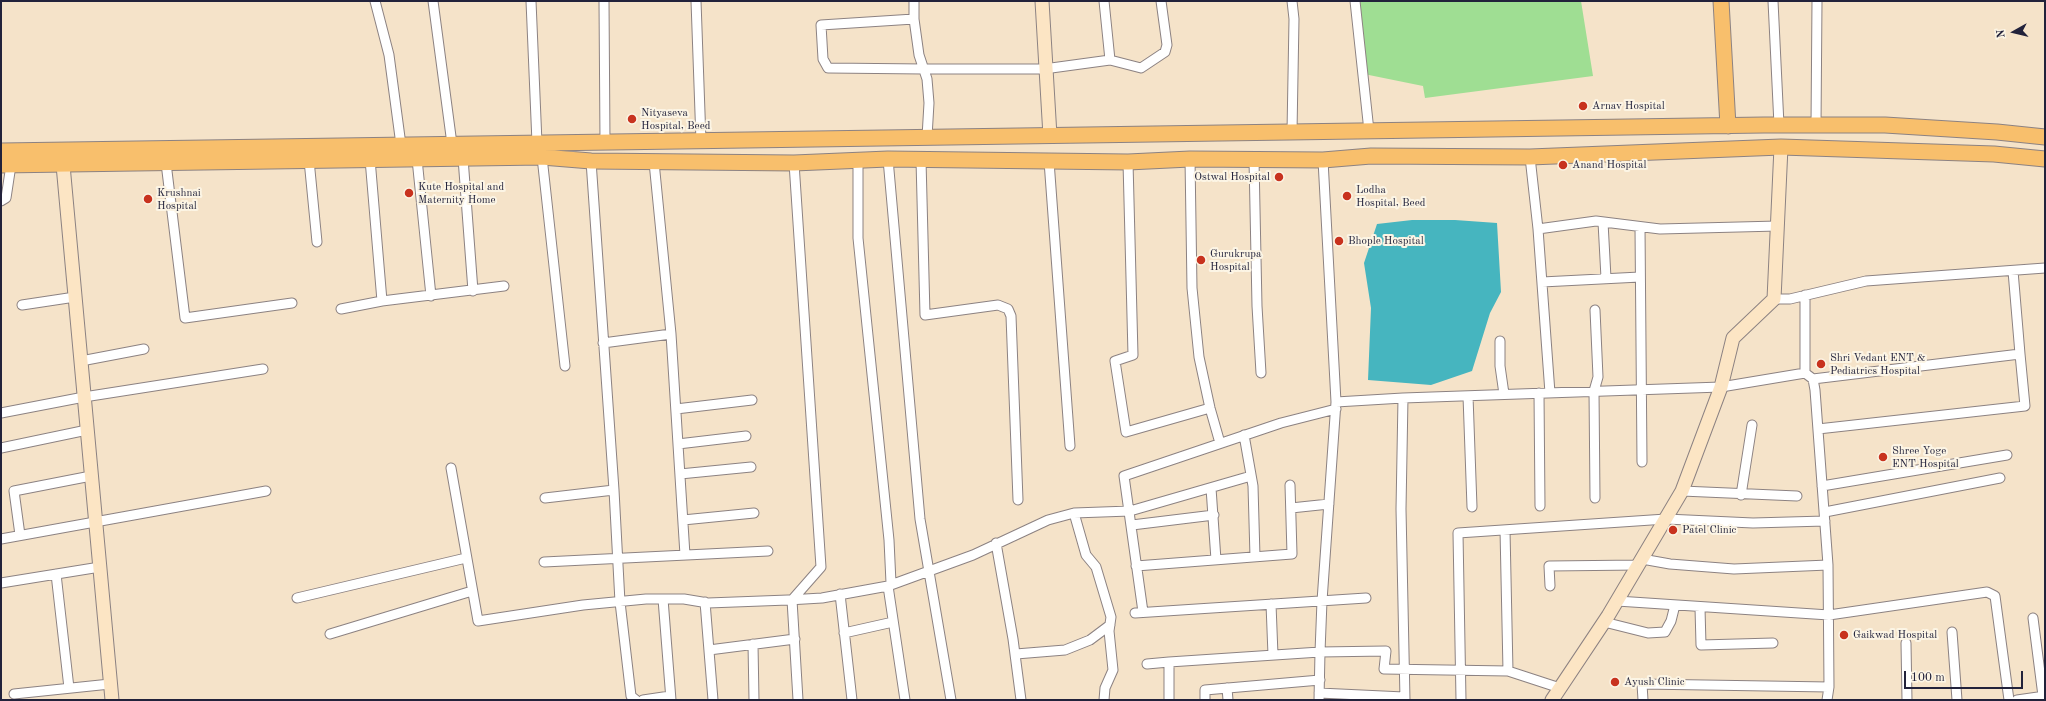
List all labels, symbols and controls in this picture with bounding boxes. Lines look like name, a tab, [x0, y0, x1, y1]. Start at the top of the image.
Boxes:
north arrow	[1994, 12, 2034, 52]
text: N	[1996, 29, 2008, 39]
place label: Arnav Hospital	[1592, 99, 1665, 113]
marker: Arnav Hospital	[1577, 100, 1589, 112]
place label: Nityaseva Hospital, Beed	[641, 106, 710, 132]
marker: Nityaseva Hospital, Beed	[626, 113, 638, 125]
place label: Anand Hospital	[1572, 158, 1646, 172]
marker: Anand Hospital	[1557, 159, 1569, 171]
place label: Ostwal Hospital	[1194, 170, 1270, 184]
marker: Ostwal Hospital	[1273, 171, 1285, 183]
place label: Kute Hospital and Maternity Home	[418, 180, 504, 206]
place label: Lodha Hospital, Beed	[1356, 183, 1425, 209]
place label: Krushnai Hospital	[157, 186, 201, 212]
marker: Kute Hospital and Maternity Home	[403, 187, 415, 199]
marker: Lodha Hospital, Beed	[1341, 190, 1353, 202]
marker: Krushnai Hospital	[142, 193, 154, 205]
place label: Bhople Hospital	[1348, 234, 1424, 248]
marker: Bhople Hospital	[1333, 235, 1345, 247]
place label: Gurukrupa Hospital	[1210, 247, 1261, 273]
marker: Gurukrupa Hospital	[1195, 254, 1207, 266]
place label: Shri Vedant ENT & Pediatrics Hospital	[1830, 351, 1926, 377]
marker: Shri Vedant ENT & Pediatrics Hospital	[1815, 358, 1827, 370]
place label: Shree Yoge ENT Hospital	[1892, 444, 1959, 470]
marker: Shree Yoge ENT Hospital	[1877, 451, 1889, 463]
place label: Patel Clinic	[1682, 523, 1736, 537]
marker: Patel Clinic	[1667, 524, 1679, 536]
place label: Gaikwad Hospital	[1853, 628, 1937, 642]
marker: Gaikwad Hospital	[1838, 629, 1850, 641]
scale bar	[1906, 663, 2025, 689]
text: 100 m	[1911, 672, 1945, 684]
place label: Ayush Clinic	[1624, 675, 1684, 689]
marker: Ayush Clinic	[1609, 676, 1621, 688]

